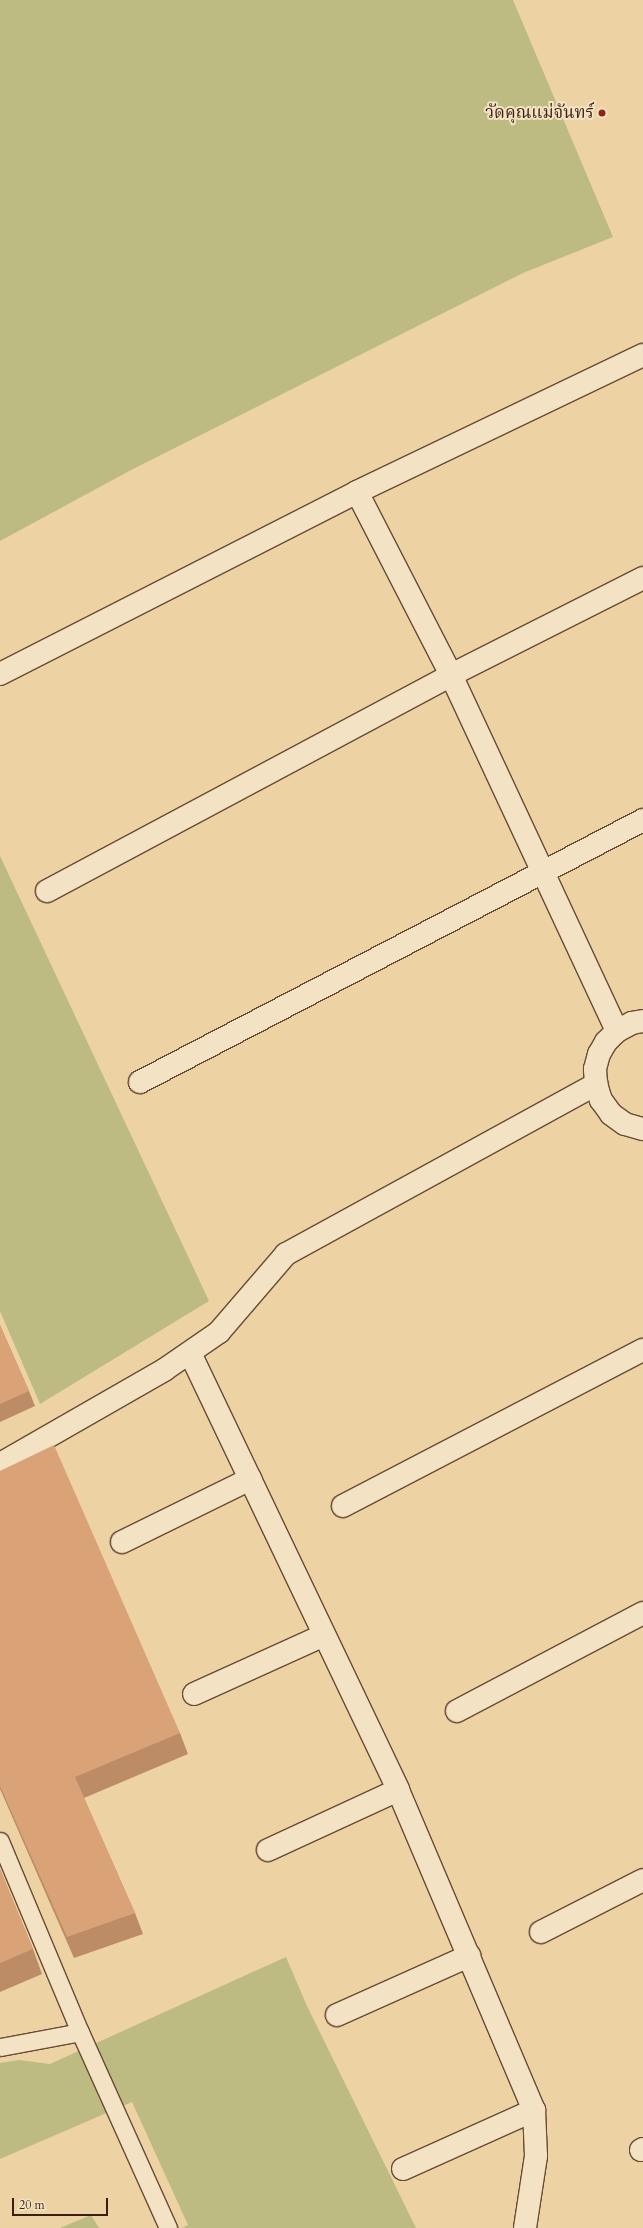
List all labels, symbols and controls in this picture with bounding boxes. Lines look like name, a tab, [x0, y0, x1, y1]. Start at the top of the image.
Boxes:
place label: วัดคุณแม่จันทร์	[485, 103, 594, 123]
marker: วัดคุณแม่จันทร์	[597, 108, 607, 118]
scale bar	[14, 2190, 110, 2216]
text: 20 m	[19, 2197, 45, 2213]

